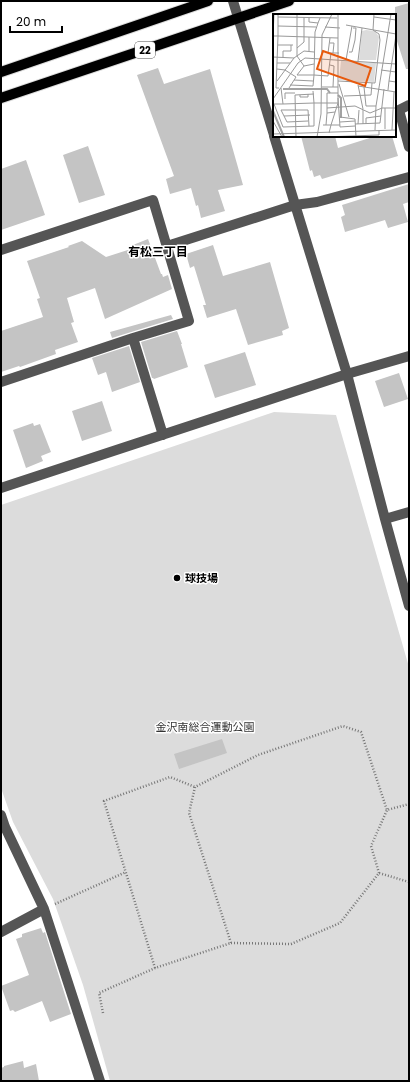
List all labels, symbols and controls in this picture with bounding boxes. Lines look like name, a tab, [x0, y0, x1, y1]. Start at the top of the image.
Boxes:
scale bar	[10, 8, 62, 34]
text: 20 m	[16, 13, 46, 30]
inset map	[273, 14, 396, 137]
road number: 22	[135, 42, 155, 58]
district label: 有松三丁目	[128, 243, 188, 260]
place label: 球技場	[185, 570, 218, 586]
marker: 球技場	[172, 573, 182, 583]
park label: 金沢南総合運動公園	[156, 719, 255, 735]

